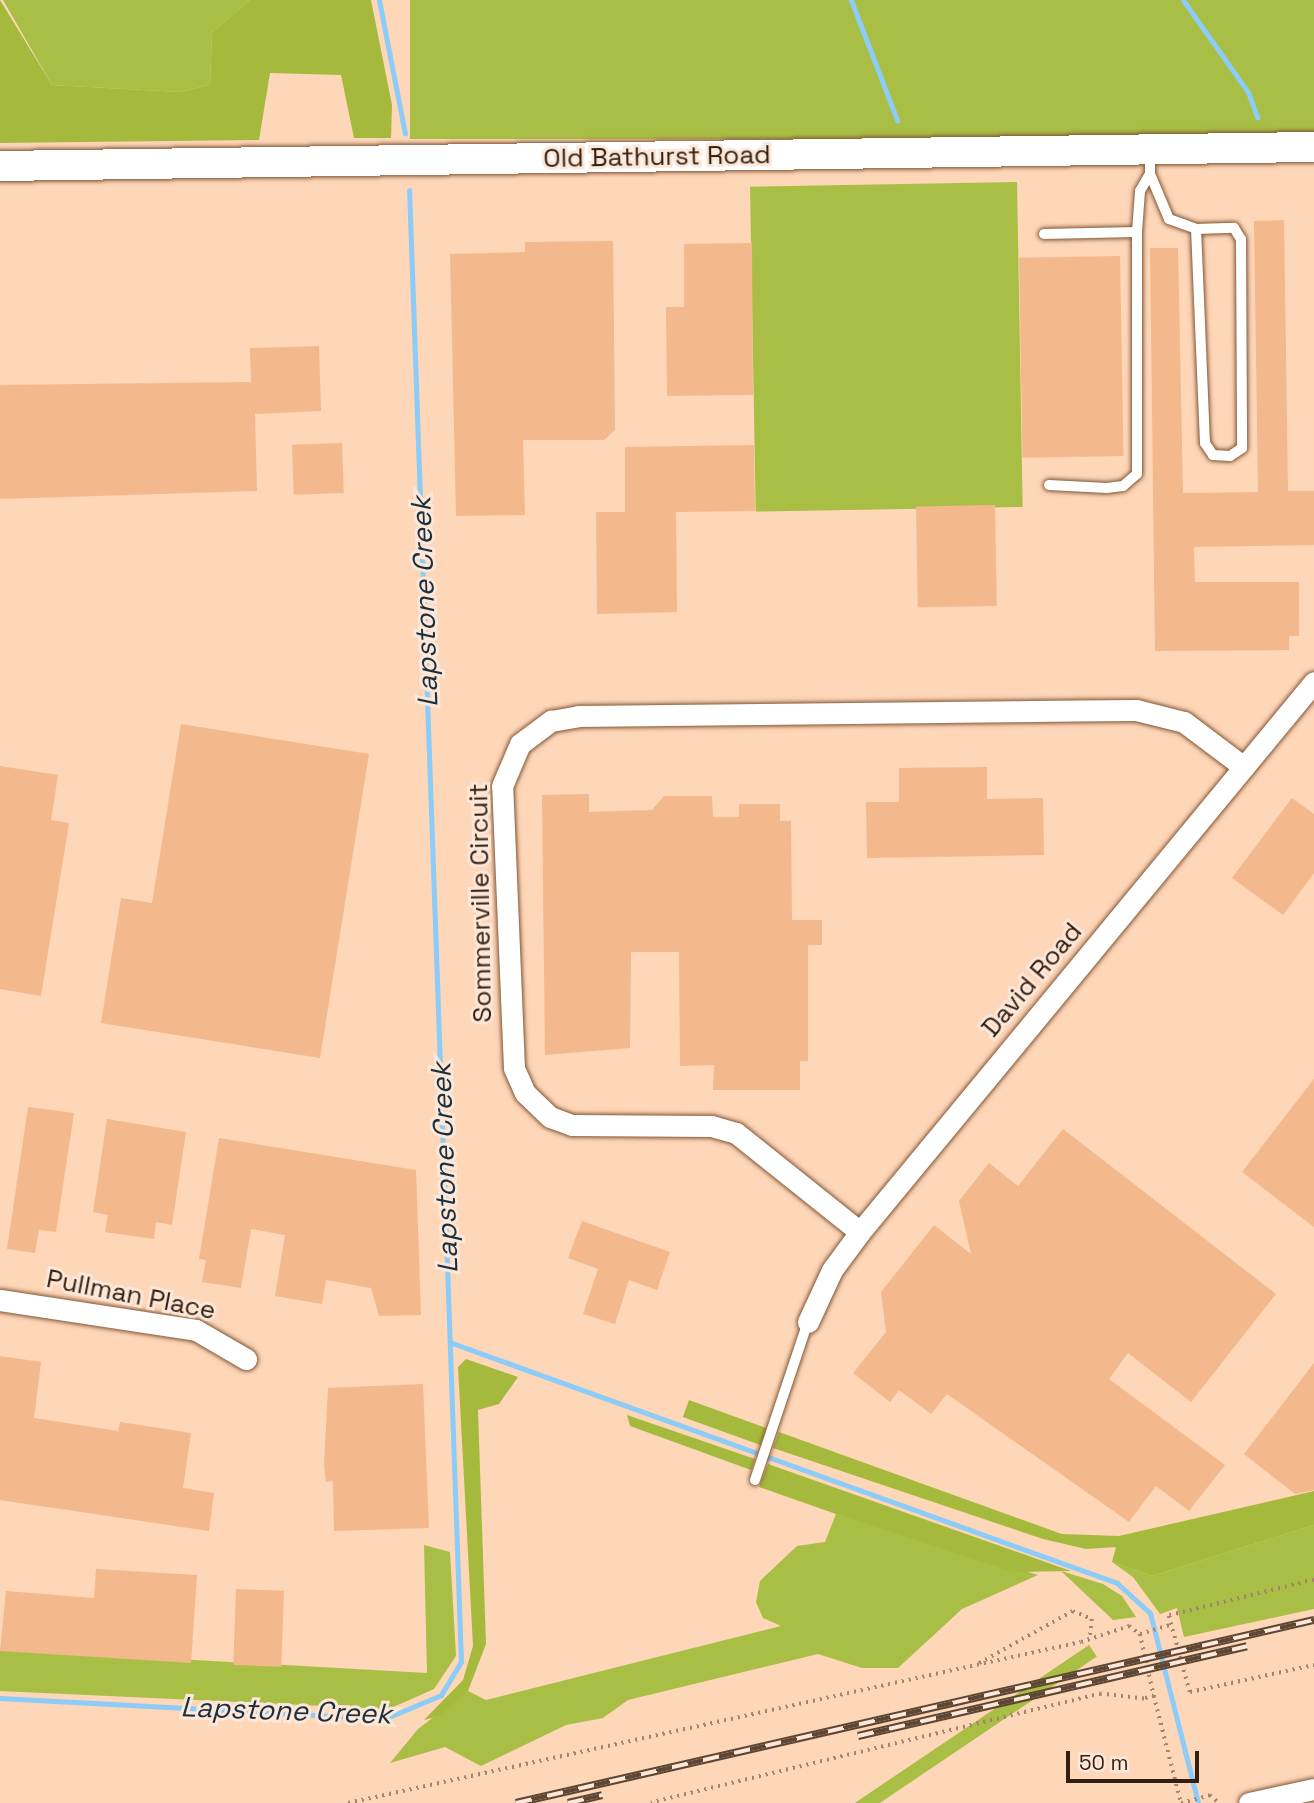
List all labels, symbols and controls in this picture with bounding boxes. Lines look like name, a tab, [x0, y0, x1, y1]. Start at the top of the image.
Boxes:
street label: Old Bathurst Road	[543, 139, 771, 175]
water label: Lapstone Creek	[404, 496, 444, 708]
street label: Sommerville Circuit	[463, 783, 499, 1023]
street label: David Road	[975, 917, 1089, 1043]
water label: Lapstone Creek	[424, 1062, 464, 1274]
street label: Pullman Place	[44, 1263, 218, 1327]
water label: Lapstone Creek	[180, 1690, 392, 1730]
scale bar	[1069, 1736, 1202, 1780]
text: 50 m	[1079, 1749, 1129, 1776]

